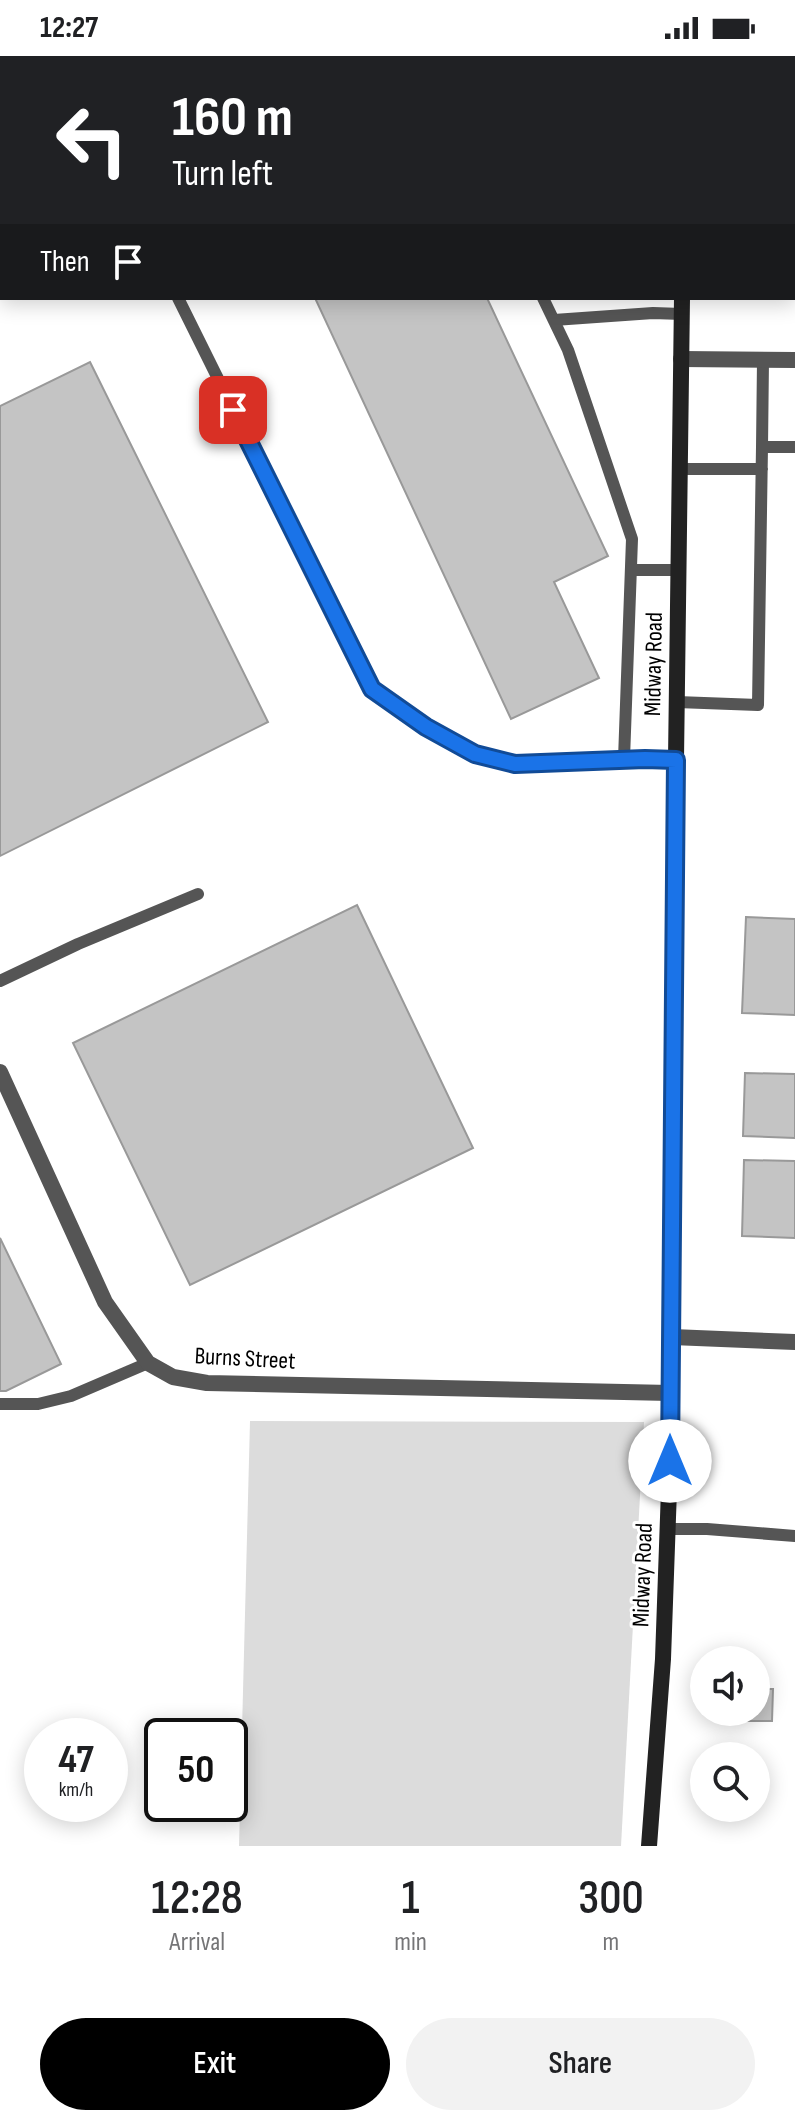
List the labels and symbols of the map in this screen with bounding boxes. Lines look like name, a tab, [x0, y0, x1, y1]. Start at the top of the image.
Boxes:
pin	[199, 376, 267, 444]
street label: Midway Road	[638, 612, 669, 716]
street label: Burns Street	[194, 1341, 296, 1376]
position arrow	[628, 1419, 712, 1503]
street label: Midway Road	[626, 1523, 659, 1628]
speed limit sign: 50	[144, 1718, 248, 1822]

